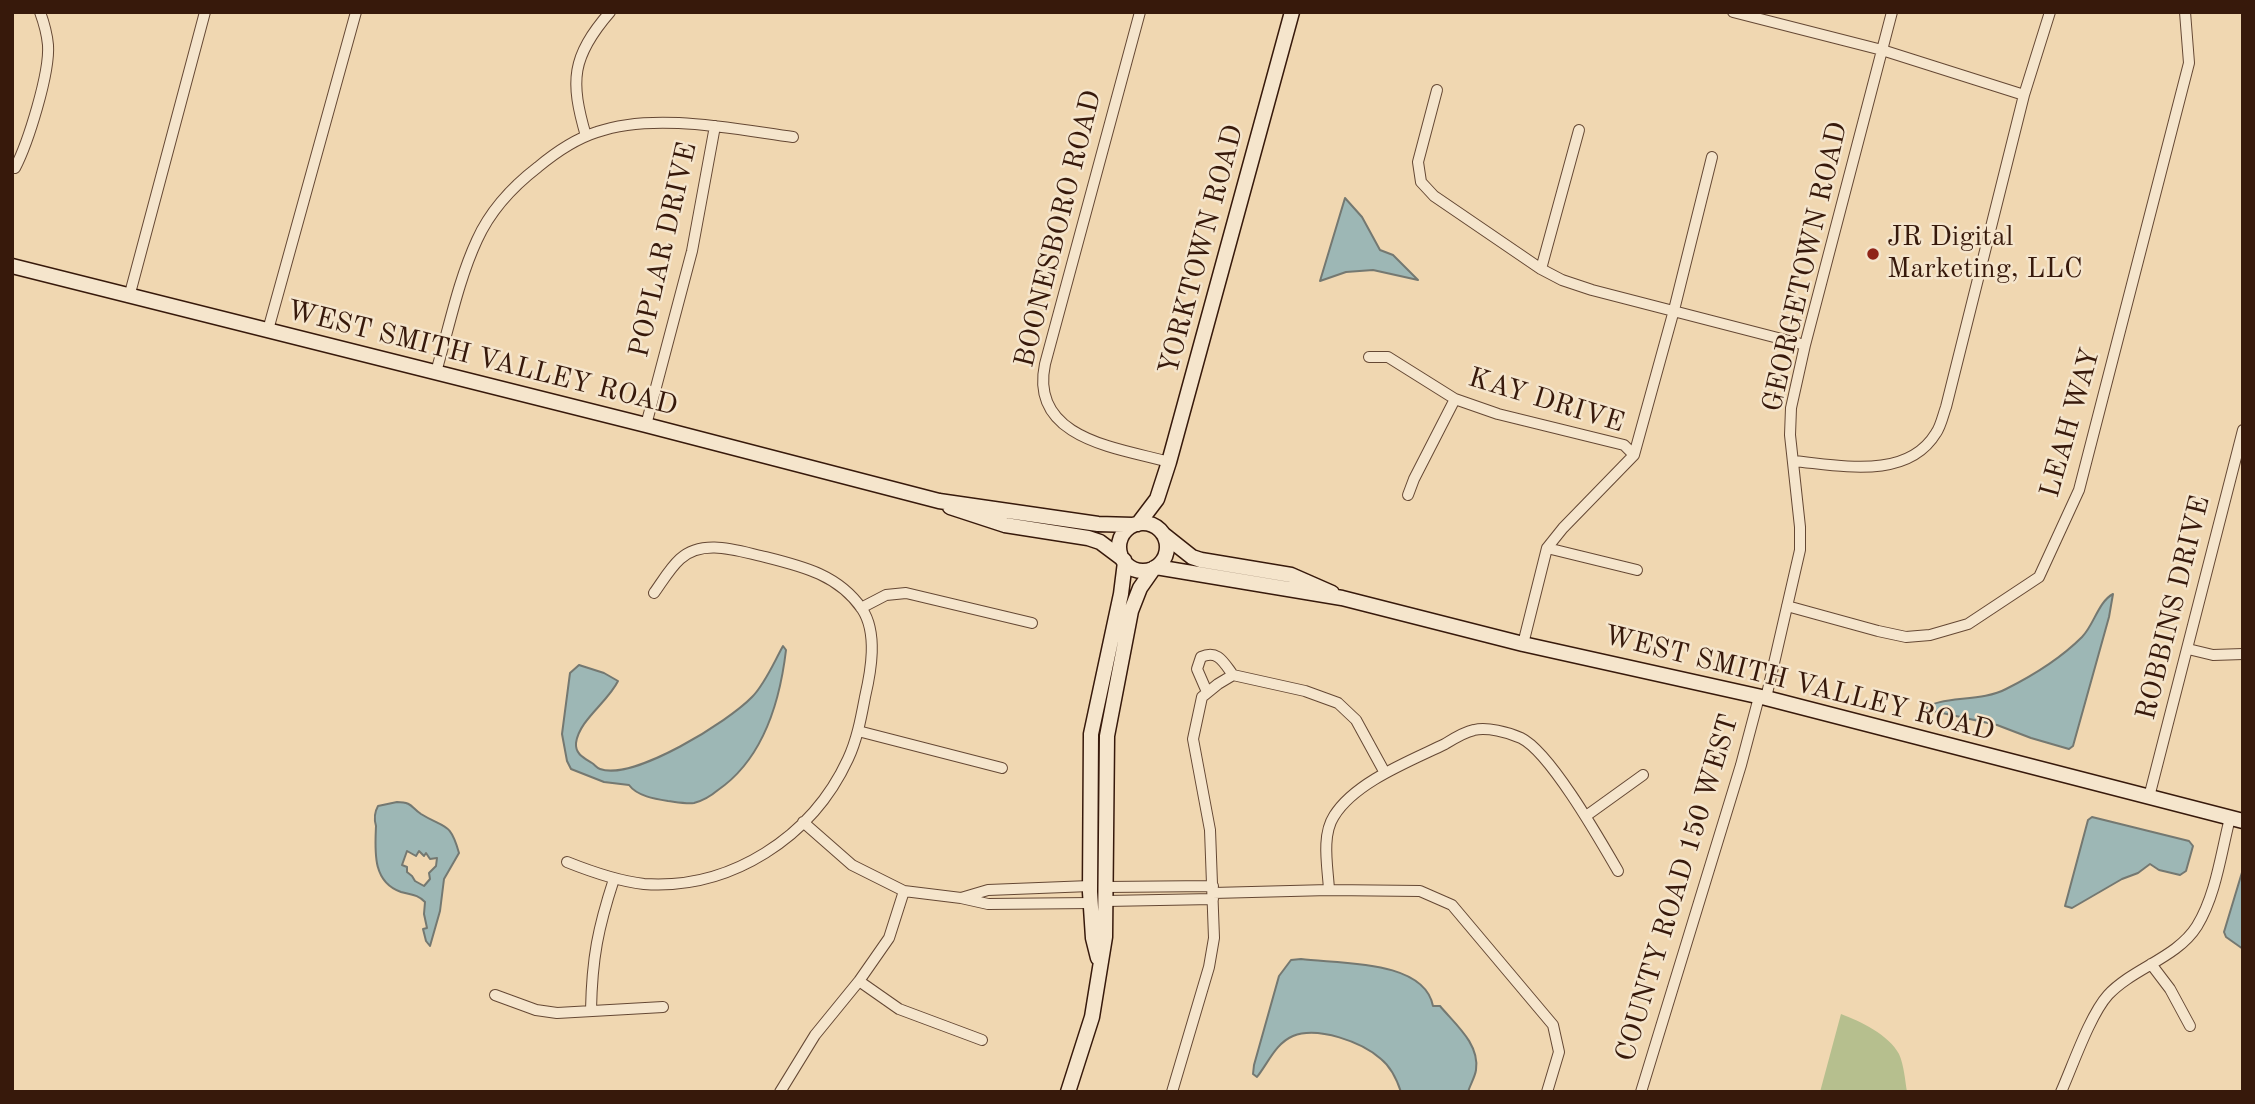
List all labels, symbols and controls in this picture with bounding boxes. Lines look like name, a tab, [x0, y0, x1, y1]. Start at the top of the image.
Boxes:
street label: BOONESBORO ROAD	[1008, 87, 1110, 371]
street label: GEORGETOWN ROAD	[1756, 119, 1856, 415]
street label: YORKTOWN ROAD	[1152, 121, 1252, 379]
street label: POPLAR DRIVE	[623, 139, 705, 361]
place label: JR Digital Marketing, LLC	[1887, 221, 2083, 287]
marker: JR Digital Marketing, LLC	[1865, 246, 1881, 262]
street label: WEST SMITH VALLEY ROAD	[283, 294, 681, 424]
street label: LEAH WAY	[2034, 345, 2108, 501]
street label: KAY DRIVE	[1464, 361, 1628, 441]
street label: ROBBINS DRIVE	[2130, 492, 2218, 724]
street label: WEST SMITH VALLEY ROAD	[1600, 619, 1998, 749]
street label: COUNTY ROAD 150 WEST	[1609, 710, 1747, 1066]

